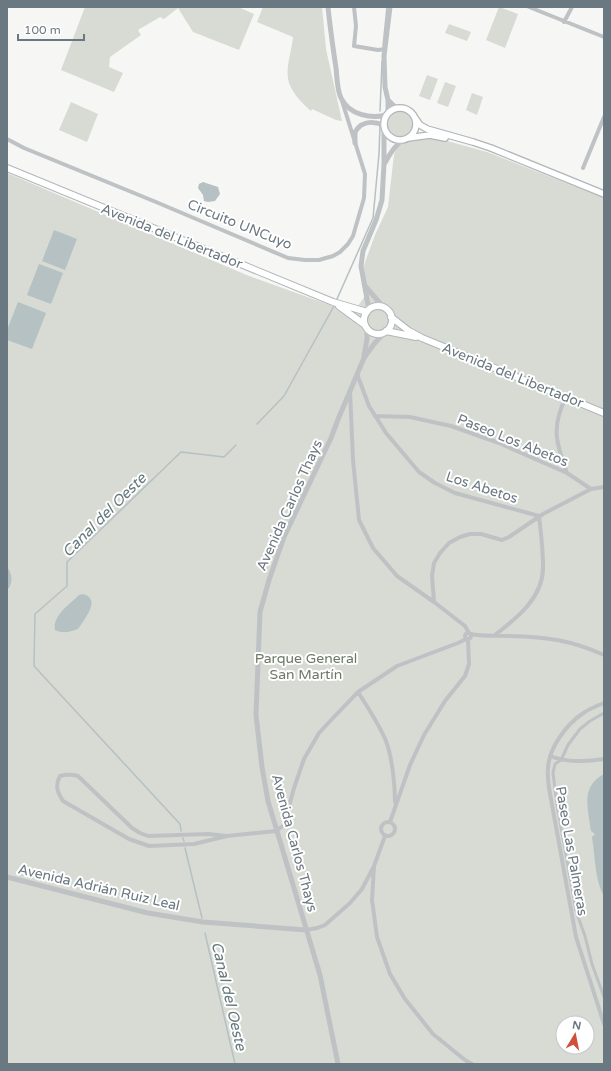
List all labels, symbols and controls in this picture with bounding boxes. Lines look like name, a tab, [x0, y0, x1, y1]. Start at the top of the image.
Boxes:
scale bar	[18, 16, 84, 42]
text: 100 m	[24, 23, 61, 37]
street label: Circuito UNCuyo	[185, 196, 295, 253]
street label: Avenida del Libertador	[99, 200, 246, 273]
street label: Avenida del Libertador	[440, 339, 587, 412]
street label: Paseo Los Abetos	[455, 410, 571, 471]
street label: Avenida Carlos Thays	[253, 437, 326, 573]
water label: Canal del Oeste	[58, 468, 151, 561]
street label: Los Abetos	[444, 468, 520, 507]
park label: Parque General San Martín	[255, 650, 357, 683]
street label: Avenida Carlos Thays	[268, 772, 321, 914]
street label: Paseo Las Palmeras	[552, 785, 591, 917]
street label: Avenida Adrián Ruiz Leal	[16, 861, 181, 914]
water label: Canal del Oeste	[208, 940, 251, 1054]
north arrow	[555, 1015, 595, 1055]
text: N	[571, 1018, 582, 1033]

